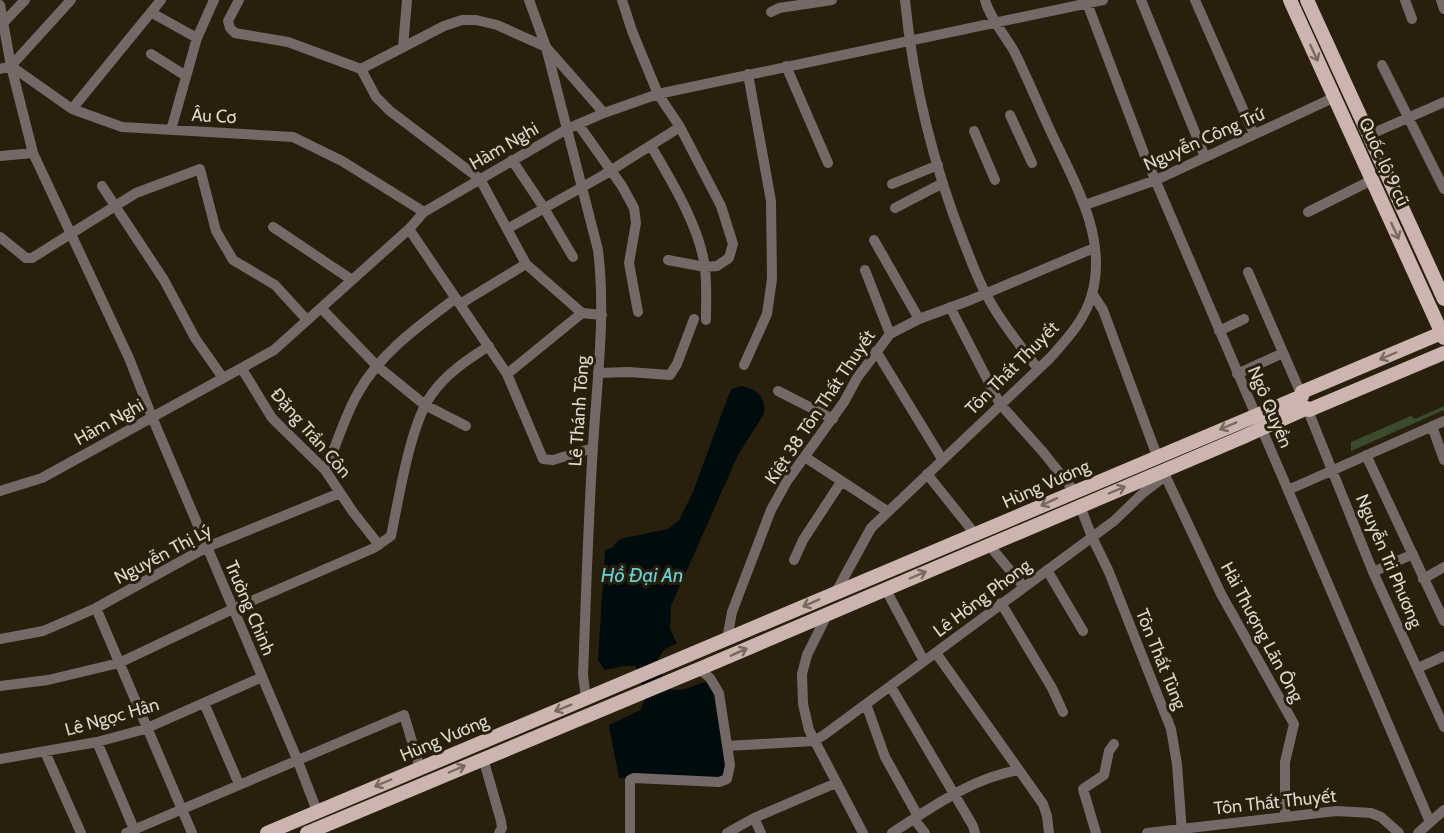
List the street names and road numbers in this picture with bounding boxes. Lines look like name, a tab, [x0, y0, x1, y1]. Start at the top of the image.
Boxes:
street label: Nguyễn Công Trứ	[1140, 102, 1269, 175]
street label: Âu Cơ	[191, 104, 237, 128]
street label: Quốc lộ 9 cũ	[1354, 114, 1414, 210]
street label: Hàm Nghi	[466, 117, 542, 175]
street label: Tôn Thất Thuyết	[961, 317, 1063, 419]
street label: Kiệt 38 Tôn Thất Thuyết	[760, 326, 880, 488]
street label: Lê Thánh Tông	[564, 354, 594, 467]
street label: Ngô Quyền	[1243, 363, 1297, 451]
street label: Đặng Trần Côn	[266, 384, 356, 482]
street label: Hàm Nghi	[70, 394, 148, 450]
street label: Hùng Vương	[999, 454, 1094, 513]
street label: Nguyễn Tri Phương	[1351, 491, 1427, 632]
street label: Nguyễn Thị Lý	[111, 519, 215, 589]
street label: Lê Hồng Phong	[929, 554, 1036, 642]
street label: Trường Chinh	[220, 557, 280, 659]
street label: Hải Thượng Lãn Ông	[1216, 558, 1309, 707]
street label: Tôn Thất Tùng	[1131, 606, 1192, 713]
street label: Lê Ngọc Hân	[62, 693, 162, 741]
street label: Hùng Vương	[397, 709, 492, 766]
street label: Tôn Thất Thuyết	[1213, 785, 1337, 819]

